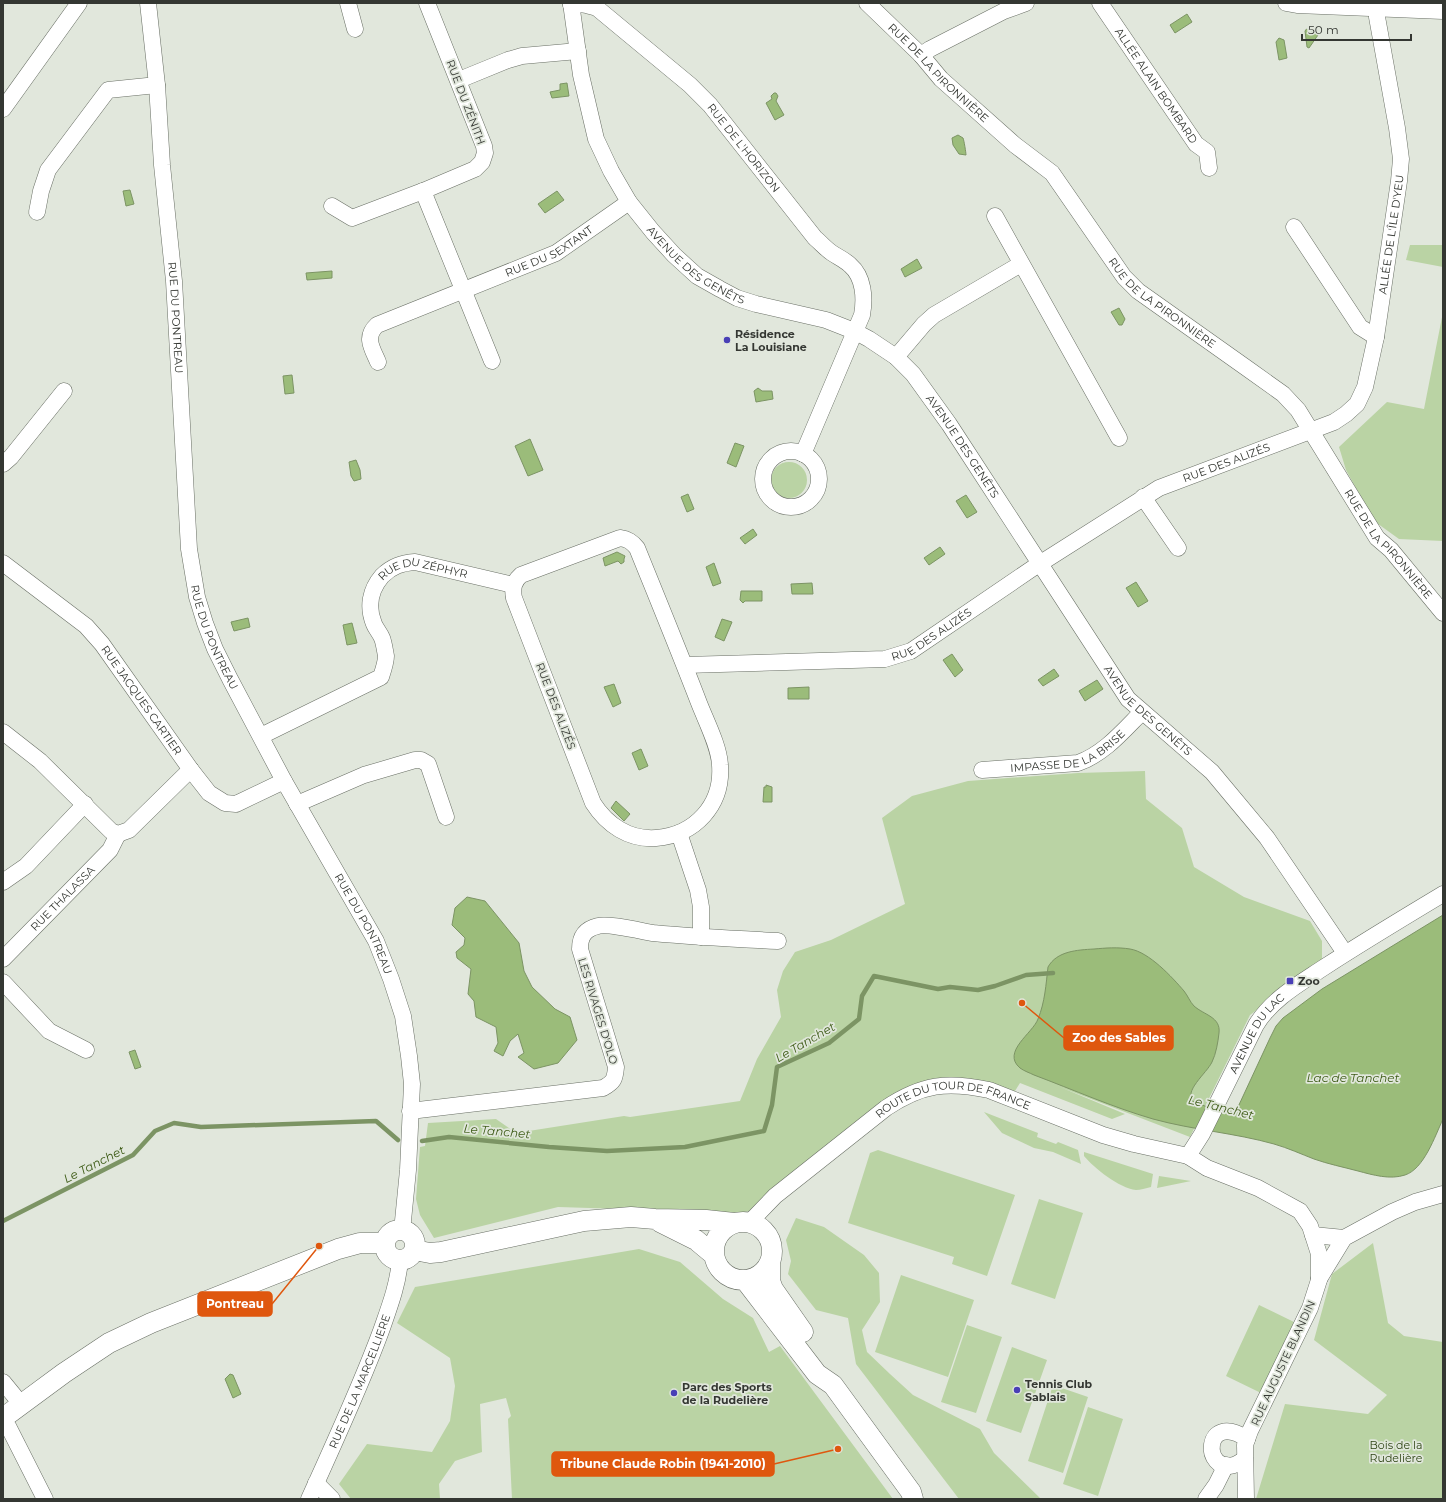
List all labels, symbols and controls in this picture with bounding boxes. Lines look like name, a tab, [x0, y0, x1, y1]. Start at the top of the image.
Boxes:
scale bar	[1302, 16, 1411, 42]
street label: RUE DE LA PIRONNIÈRE	[885, 20, 992, 125]
text: 50 m	[1308, 22, 1339, 37]
street label: ALLÉE ALAIN BOMBARD	[1112, 25, 1201, 146]
street label: RUE DU ZÉNITH	[443, 58, 489, 146]
street label: RUE DE L'HORIZON	[704, 100, 783, 195]
street label: ALLÉE DE L'ÎLE D'YEU	[1375, 174, 1407, 295]
street label: RUE DU SEXTANT	[503, 222, 596, 280]
street label: AVENUE DES GENÊTS	[644, 223, 747, 307]
street label: RUE DE LA PIRONNIÈRE	[1106, 255, 1219, 351]
street label: RUE DU PONTREAU	[165, 261, 186, 374]
place label: Résidence La Louisiane	[735, 327, 807, 354]
marker: Résidence La Louisiane	[722, 335, 732, 345]
street label: AVENUE DES GENÊTS	[923, 392, 1002, 501]
street label: RUE DES ALIZÉS	[1181, 440, 1272, 485]
street label: RUE DE LA PIRONNIÈRE	[1342, 487, 1435, 602]
street label: RUE DU ZÉPHYR	[375, 554, 469, 583]
street label: RUE DU PONTREAU	[188, 584, 241, 692]
street label: RUE DES ALIZÉS	[890, 605, 974, 664]
street label: RUE JACQUES CARTIER	[98, 643, 185, 758]
street label: RUE DES ALIZÉS	[533, 661, 579, 752]
street label: AVENUE DES GENÊTS	[1101, 663, 1195, 759]
street label: IMPASSE DE LA BRISE	[1010, 726, 1128, 775]
street label: RUE THALASSA	[27, 863, 98, 934]
street label: RUE DU PONTREAU	[332, 871, 395, 976]
street label: LES RIVAGES D'OLO	[575, 956, 621, 1066]
place label: Zoo	[1298, 974, 1320, 988]
marker: Zoo	[1285, 976, 1295, 986]
street label: AVENUE DU LAC	[1226, 990, 1287, 1076]
water label: Le Tanchet	[772, 1019, 838, 1065]
callout: Zoo des Sables	[1064, 1026, 1173, 1050]
text: Zoo des Sables	[1072, 1030, 1166, 1045]
water label: Lac de Tanchet	[1307, 1070, 1400, 1085]
street label: ROUTE DU TOUR DE FRANCE	[872, 1078, 1033, 1121]
water label: Le Tanchet	[1187, 1092, 1255, 1122]
water label: Le Tanchet	[463, 1121, 531, 1141]
water label: Le Tanchet	[61, 1142, 127, 1186]
callout: Pontreau	[198, 1292, 272, 1316]
text: Pontreau	[206, 1296, 264, 1311]
street label: RUE AUGUSTE BLANDIN	[1248, 1298, 1318, 1428]
street label: RUE DE LA MARCELLIERE	[326, 1312, 393, 1451]
place label: Tennis Club Sablais	[1025, 1377, 1092, 1404]
place label: Parc des Sports de la Rudelière	[682, 1380, 772, 1407]
marker: Tennis Club Sablais	[1012, 1385, 1022, 1395]
marker: Parc des Sports de la Rudelière	[669, 1388, 679, 1398]
park label: Bois de la Rudelière	[1370, 1438, 1423, 1465]
callout: Tribune Claude Robin (1941-2010)	[552, 1452, 774, 1476]
text: Tribune Claude Robin (1941-2010)	[560, 1456, 766, 1471]

